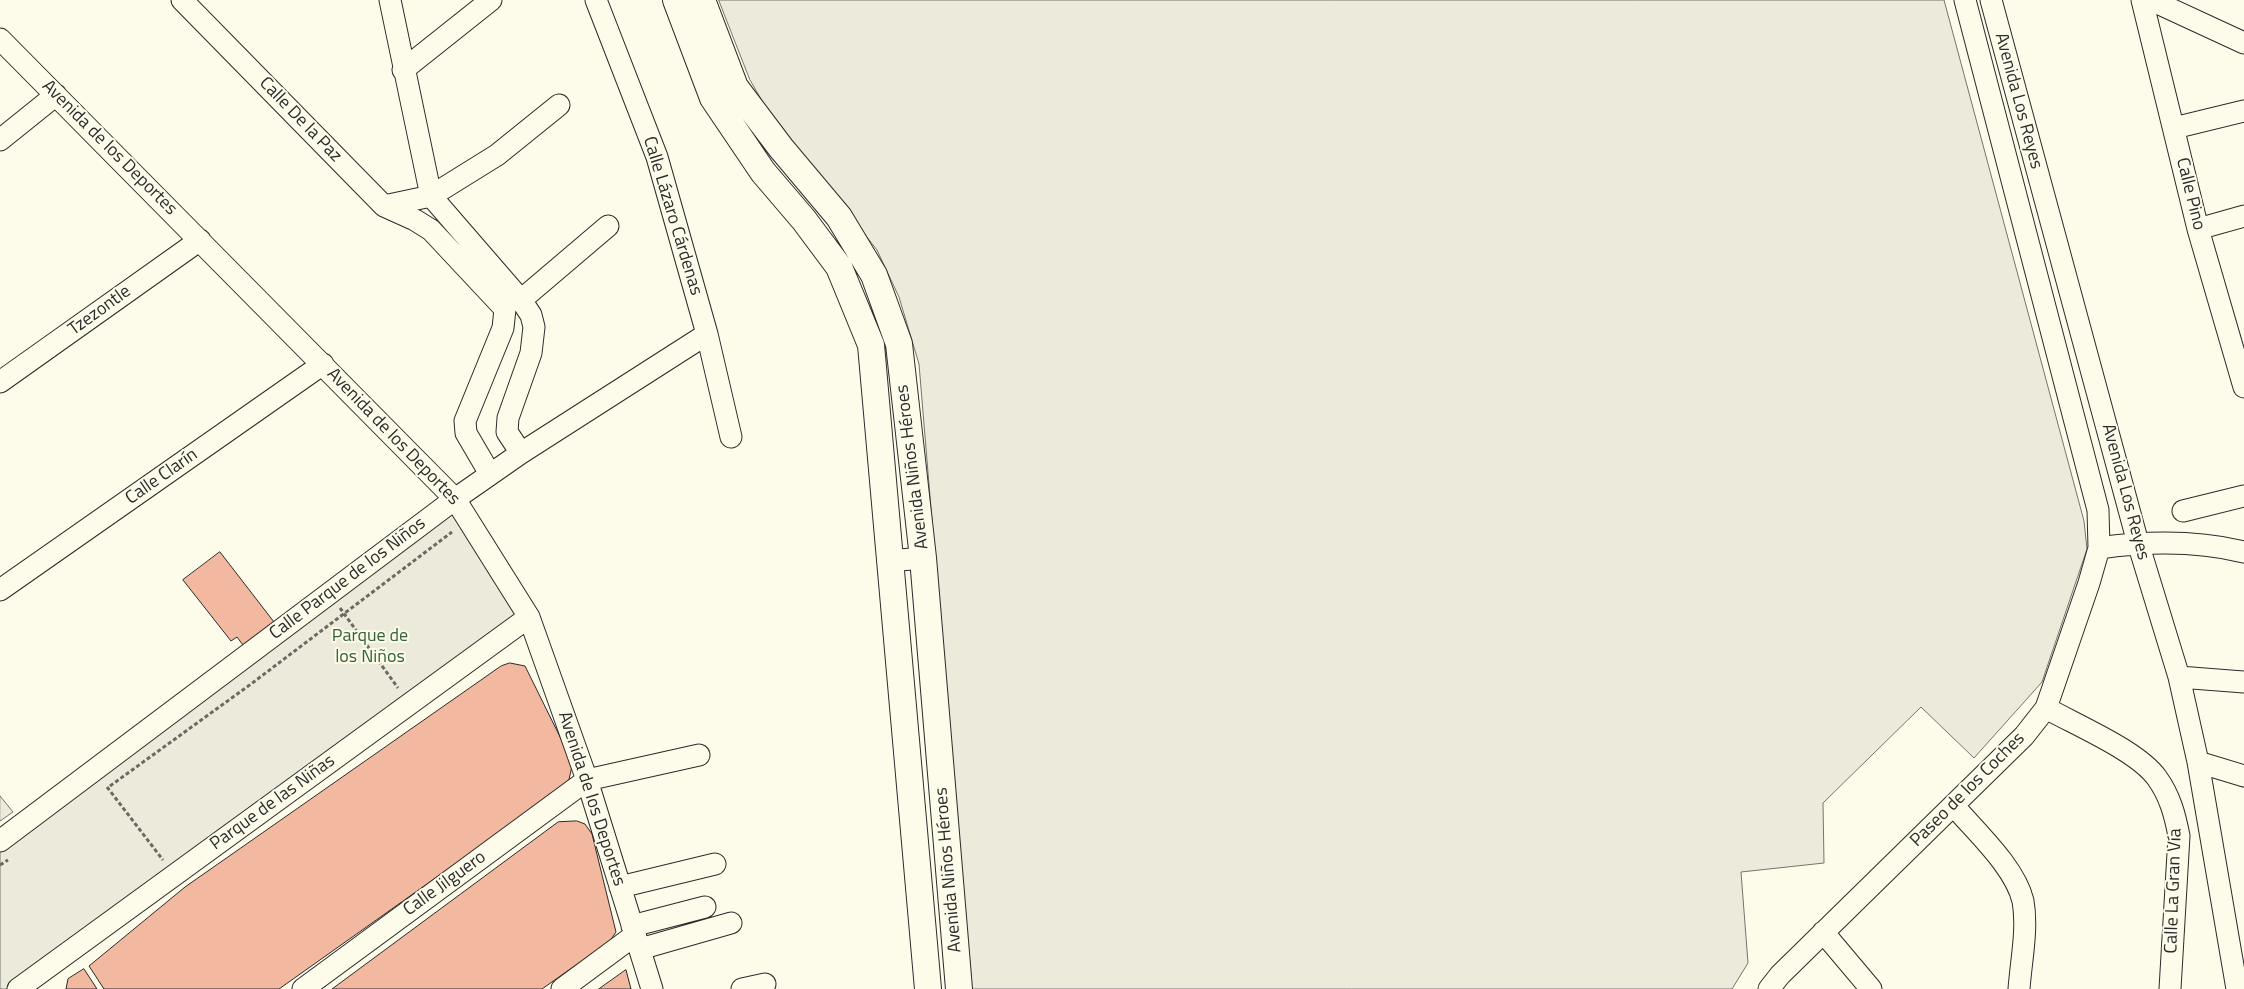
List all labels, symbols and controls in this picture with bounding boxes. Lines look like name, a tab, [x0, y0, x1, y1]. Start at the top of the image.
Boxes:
street label: Avenida Los Reyes	[1989, 30, 2047, 172]
street label: Calle De la Paz	[254, 73, 346, 167]
street label: Avenida de los Deportes	[37, 76, 181, 220]
street label: Calle Lázaro Cárdenas	[638, 134, 706, 298]
street label: Calle Pino	[2171, 156, 2209, 232]
street label: Tzezontle	[65, 281, 135, 341]
street label: Avenida de los Deportes	[322, 364, 464, 510]
street label: Avenida Niños Héroes	[892, 383, 934, 551]
street label: Avenida Los Reyes	[2096, 421, 2154, 563]
street label: Calle Clarín	[122, 444, 202, 510]
street label: Calle Parque de los Niños	[266, 513, 430, 645]
park label: Parque de los Niños	[332, 626, 408, 669]
street label: Avenida de los Deportes	[553, 709, 629, 889]
street label: Paseo de los Coches	[1906, 728, 2030, 852]
street label: Parque de las Niñas	[206, 750, 340, 856]
street label: Avenida Niños Héroes	[931, 786, 967, 954]
street label: Calle La Gran Vía	[2161, 828, 2187, 954]
street label: Calle Jilguero	[399, 847, 491, 921]

